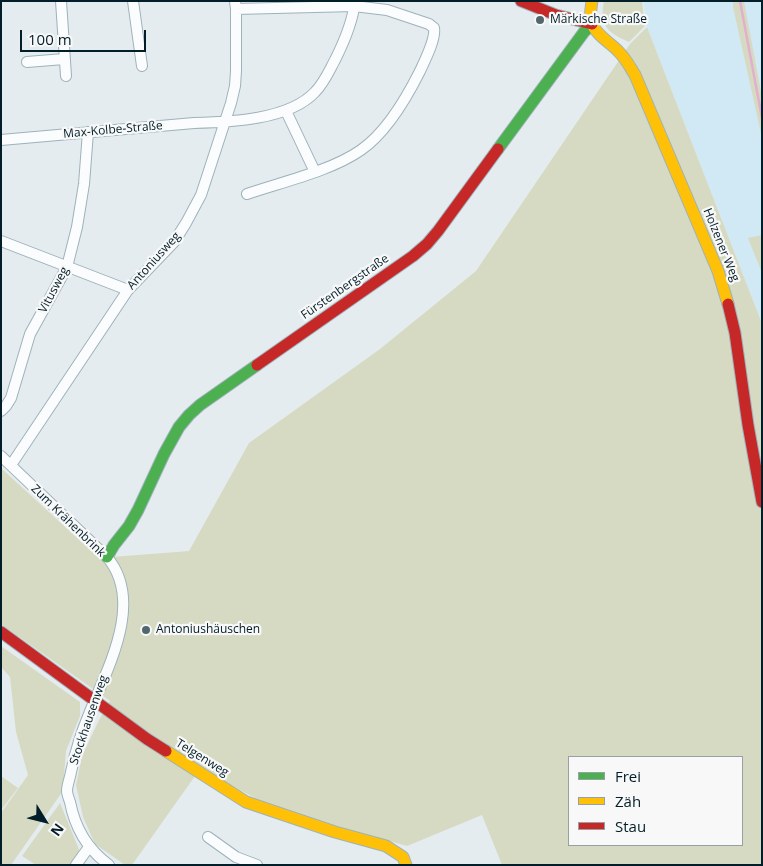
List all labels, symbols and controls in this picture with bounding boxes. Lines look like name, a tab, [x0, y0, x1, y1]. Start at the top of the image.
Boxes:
place label: Märkische Straße	[550, 13, 647, 27]
marker: Märkische Straße	[534, 14, 546, 26]
scale bar	[22, 20, 149, 52]
text: 100 m	[28, 29, 72, 49]
street label: Max-Kolbe-Straße	[63, 118, 163, 142]
street label: Holzener Weg	[700, 206, 742, 284]
street label: Antoniusweg	[124, 229, 184, 293]
street label: Fürstenbergstraße	[298, 251, 392, 323]
street label: Vitusweg	[36, 265, 72, 315]
street label: Zum Krähenbrink	[28, 482, 108, 560]
place label: Antoniushäuschen	[156, 623, 260, 637]
marker: Antoniushäuschen	[140, 624, 152, 636]
street label: Stockhausenweg	[67, 673, 111, 767]
street label: Telgenweg	[173, 736, 231, 780]
legend	[568, 756, 743, 846]
text: Frei	[615, 766, 641, 786]
text: Zäh	[615, 791, 641, 811]
north arrow	[20, 796, 70, 846]
text: Stau	[615, 816, 646, 836]
text: N	[47, 820, 69, 840]

